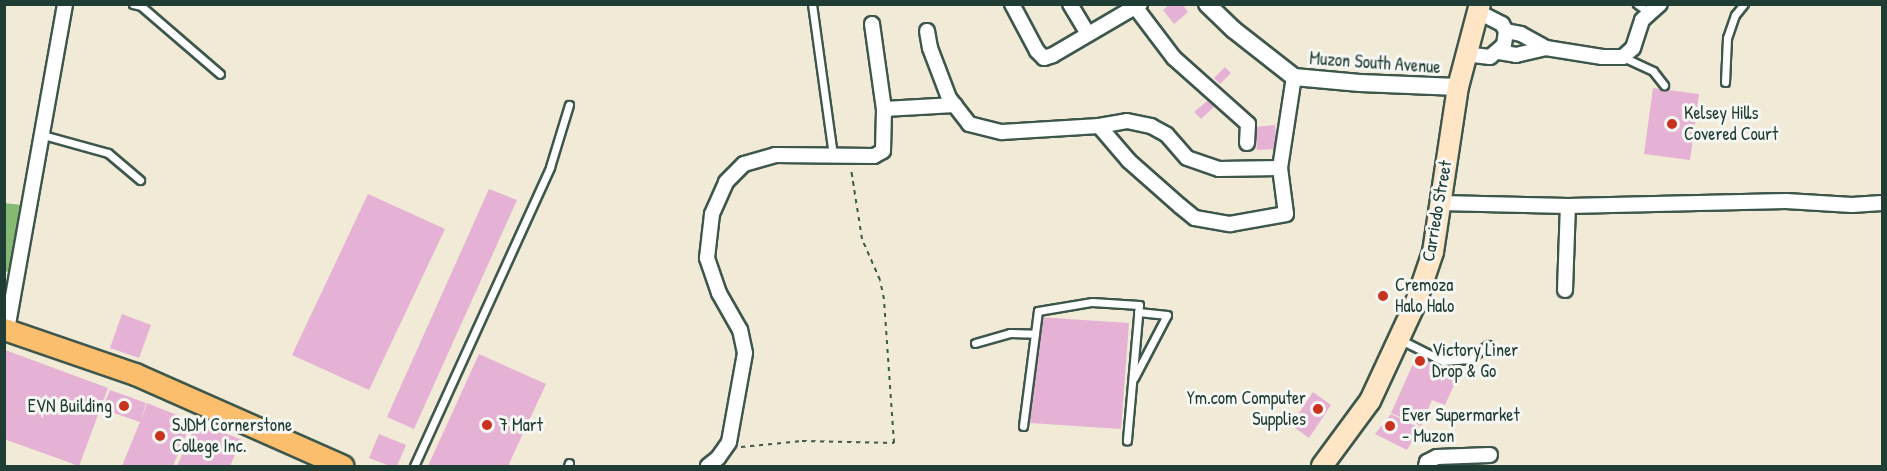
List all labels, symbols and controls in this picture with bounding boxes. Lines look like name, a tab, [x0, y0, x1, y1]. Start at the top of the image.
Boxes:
street label: Muzon South Avenue	[1309, 48, 1441, 78]
place label: Kelsey Hills Covered Court	[1684, 103, 1778, 146]
marker: Kelsey Hills Covered Court	[1665, 117, 1679, 131]
street label: Carriedo Street	[1417, 159, 1457, 263]
place label: Cremoza Halo Halo	[1395, 275, 1454, 318]
marker: Cremoza Halo Halo	[1376, 289, 1390, 303]
place label: Victory Liner Drop & Go	[1432, 340, 1518, 382]
marker: Victory Liner Drop & Go	[1413, 354, 1427, 368]
place label: Ym.com Computer Supplies	[1187, 388, 1306, 430]
place label: EVN Building	[28, 395, 112, 417]
marker: EVN Building	[117, 399, 131, 413]
marker: Ym.com Computer Supplies	[1311, 402, 1325, 416]
place label: Ever Supermarket - Muzon	[1402, 405, 1520, 448]
place label: 7 Mart	[499, 414, 543, 436]
place label: SJDM Cornerstone College Inc.	[172, 415, 292, 458]
marker: 7 Mart	[480, 418, 494, 432]
marker: Ever Supermarket - Muzon	[1383, 419, 1397, 433]
marker: SJDM Cornerstone College Inc.	[153, 429, 167, 443]

